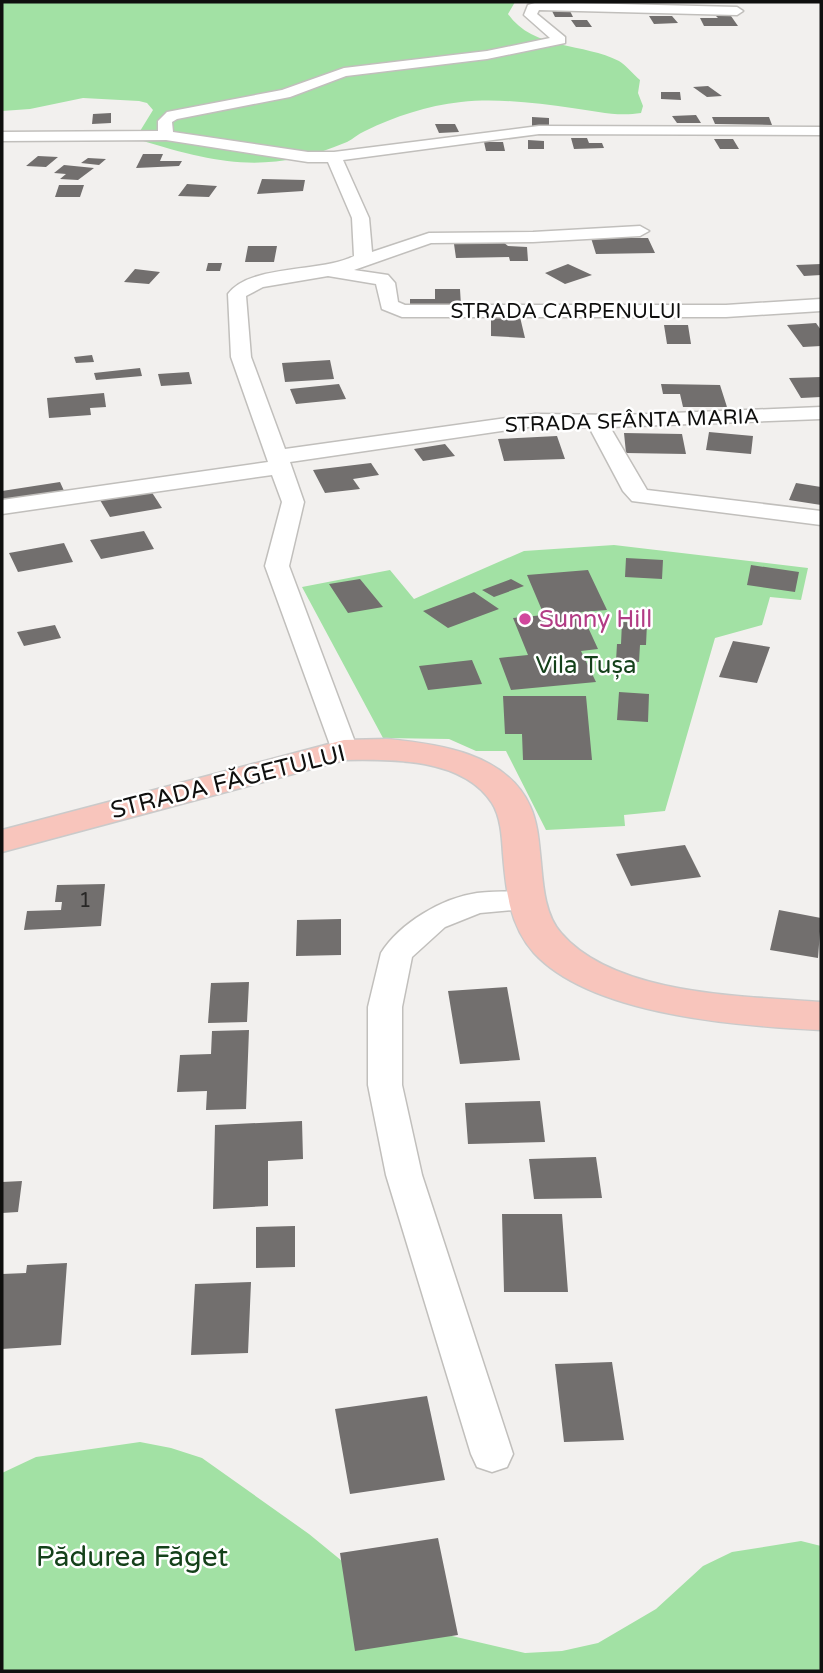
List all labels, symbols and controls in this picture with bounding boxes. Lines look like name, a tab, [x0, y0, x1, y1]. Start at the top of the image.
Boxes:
street label: STRADA CARPENULUI	[450, 299, 682, 324]
street label: STRADA SFÂNTA MARIA	[504, 404, 760, 438]
place label: Sunny Hill	[539, 605, 652, 634]
marker: Sunny Hill	[517, 611, 533, 627]
park label: Vila Tușa	[536, 651, 636, 680]
street label: STRADA FĂGETULUI	[108, 739, 348, 825]
house number: 1	[78, 888, 92, 913]
park label: Pădurea Făget	[36, 1540, 229, 1574]

